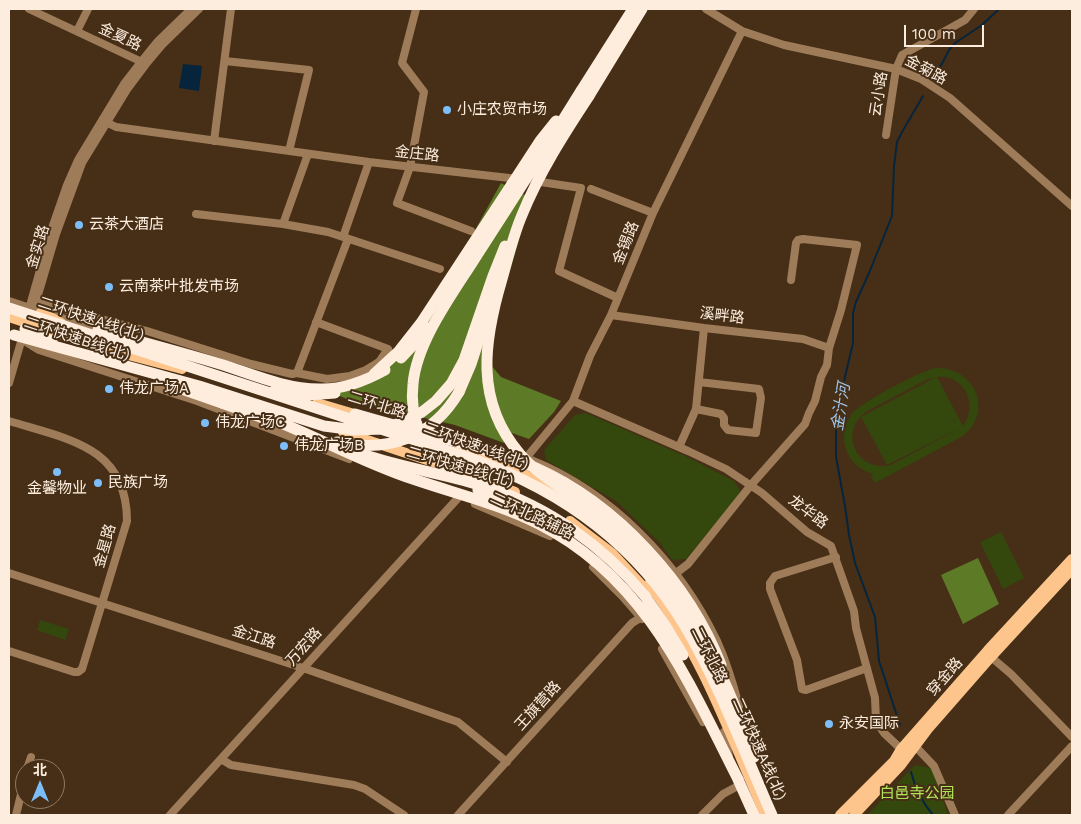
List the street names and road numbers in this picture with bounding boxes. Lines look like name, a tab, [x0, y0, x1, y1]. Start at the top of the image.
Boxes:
street label: 金夏路	[96, 19, 144, 55]
street label: 金菊路	[902, 51, 950, 89]
street label: 云小路	[867, 70, 891, 118]
street label: 金庄路	[394, 143, 440, 165]
street label: 金锡路	[609, 219, 643, 267]
street label: 金实路	[23, 223, 53, 271]
street label: 二环快速A线(北)	[36, 293, 146, 345]
street label: 溪畔路	[699, 304, 745, 328]
street label: 二环快速B线(北)	[22, 313, 132, 365]
street label: 二环北路	[346, 388, 408, 422]
street label: 二环快速A线(北)	[421, 419, 531, 473]
street label: 二环快速B线(北)	[405, 443, 515, 491]
street label: 二环北路辅路	[487, 489, 577, 543]
street label: 龙华路	[785, 491, 831, 533]
street label: 金星路	[90, 522, 120, 570]
street label: 金江路	[230, 621, 278, 653]
street label: 万宏路	[282, 624, 326, 670]
street label: 二环北路	[687, 624, 731, 686]
street label: 穿金路	[923, 654, 967, 700]
street label: 王旗营路	[511, 678, 565, 734]
street label: 二环快速A线(北)	[728, 695, 790, 803]

